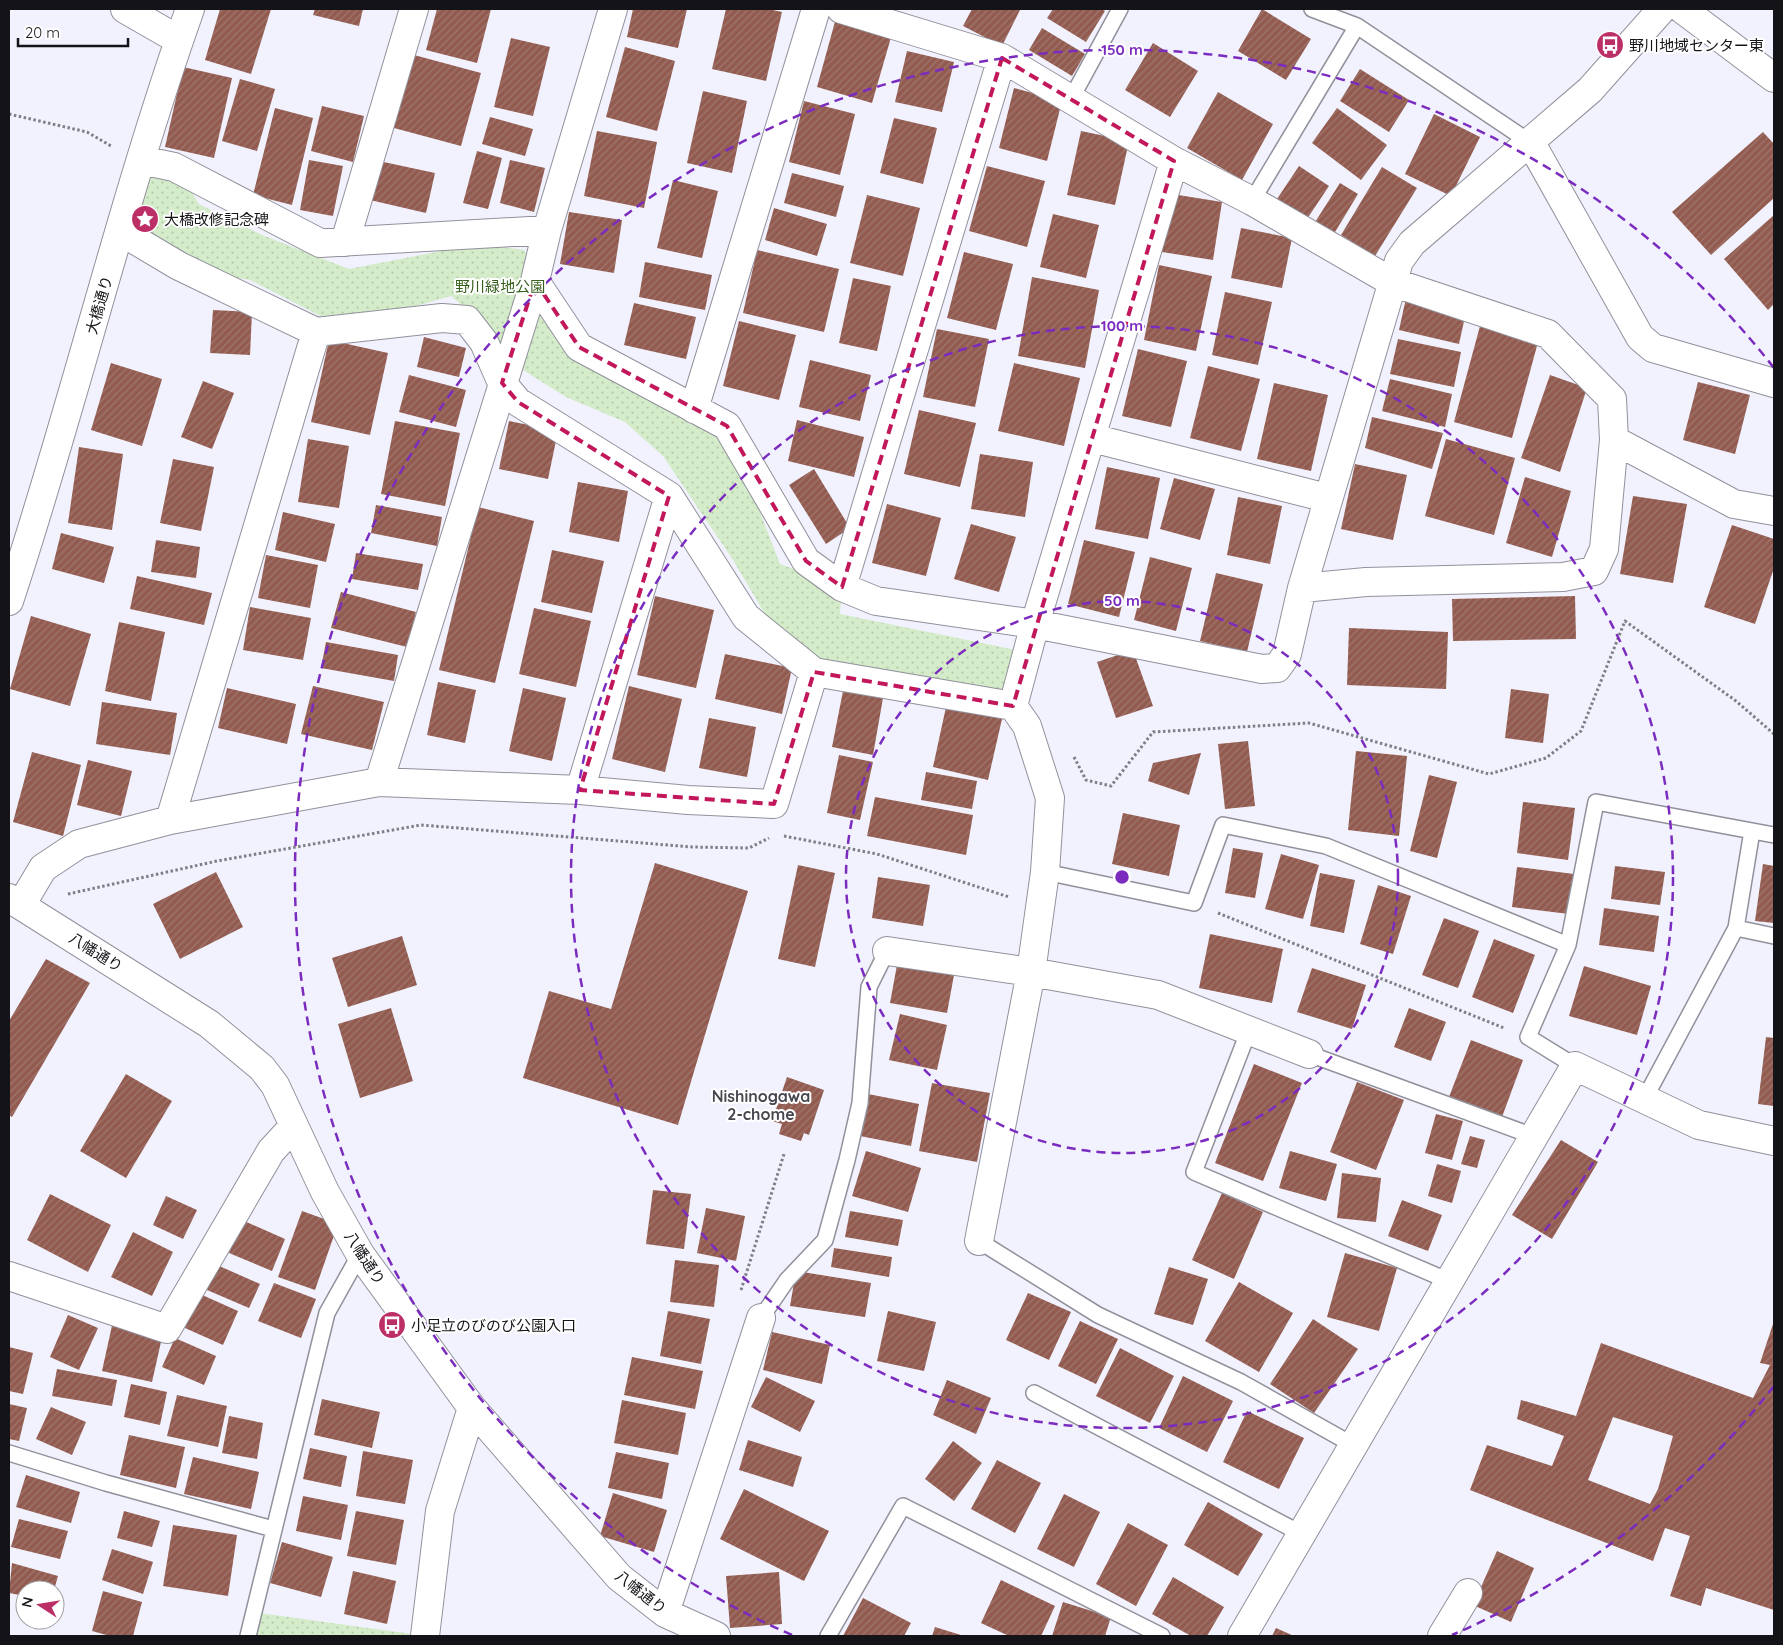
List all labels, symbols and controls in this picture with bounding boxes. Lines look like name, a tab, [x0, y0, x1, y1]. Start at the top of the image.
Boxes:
scale bar	[18, 15, 128, 47]
text: 20 m	[25, 23, 60, 42]
bus stop icon: 野川地域センター東	[1595, 30, 1625, 60]
place label: 野川地域センター東	[1629, 36, 1764, 55]
text: 150 m	[1101, 40, 1143, 59]
place icon: 大橋改修記念碑	[130, 204, 160, 234]
place label: 大橋改修記念碑	[164, 210, 269, 229]
street label: 大橋通り	[82, 274, 116, 336]
park label: 野川緑地公園	[455, 277, 545, 296]
text: 100 m	[1101, 316, 1143, 335]
text: 50 m	[1104, 591, 1140, 610]
centre of rings	[1113, 868, 1131, 886]
street label: 八幡通り	[66, 928, 126, 976]
district label: Nishinogawa 2-chome	[712, 1086, 810, 1124]
street label: 八幡通り	[341, 1228, 389, 1288]
bus stop icon: 小足立のびのび公園入口	[377, 1310, 407, 1340]
place label: 小足立のびのび公園入口	[411, 1316, 576, 1335]
street label: 八幡通り	[612, 1566, 670, 1618]
north arrow	[15, 1580, 65, 1630]
text: N	[17, 1595, 37, 1609]

